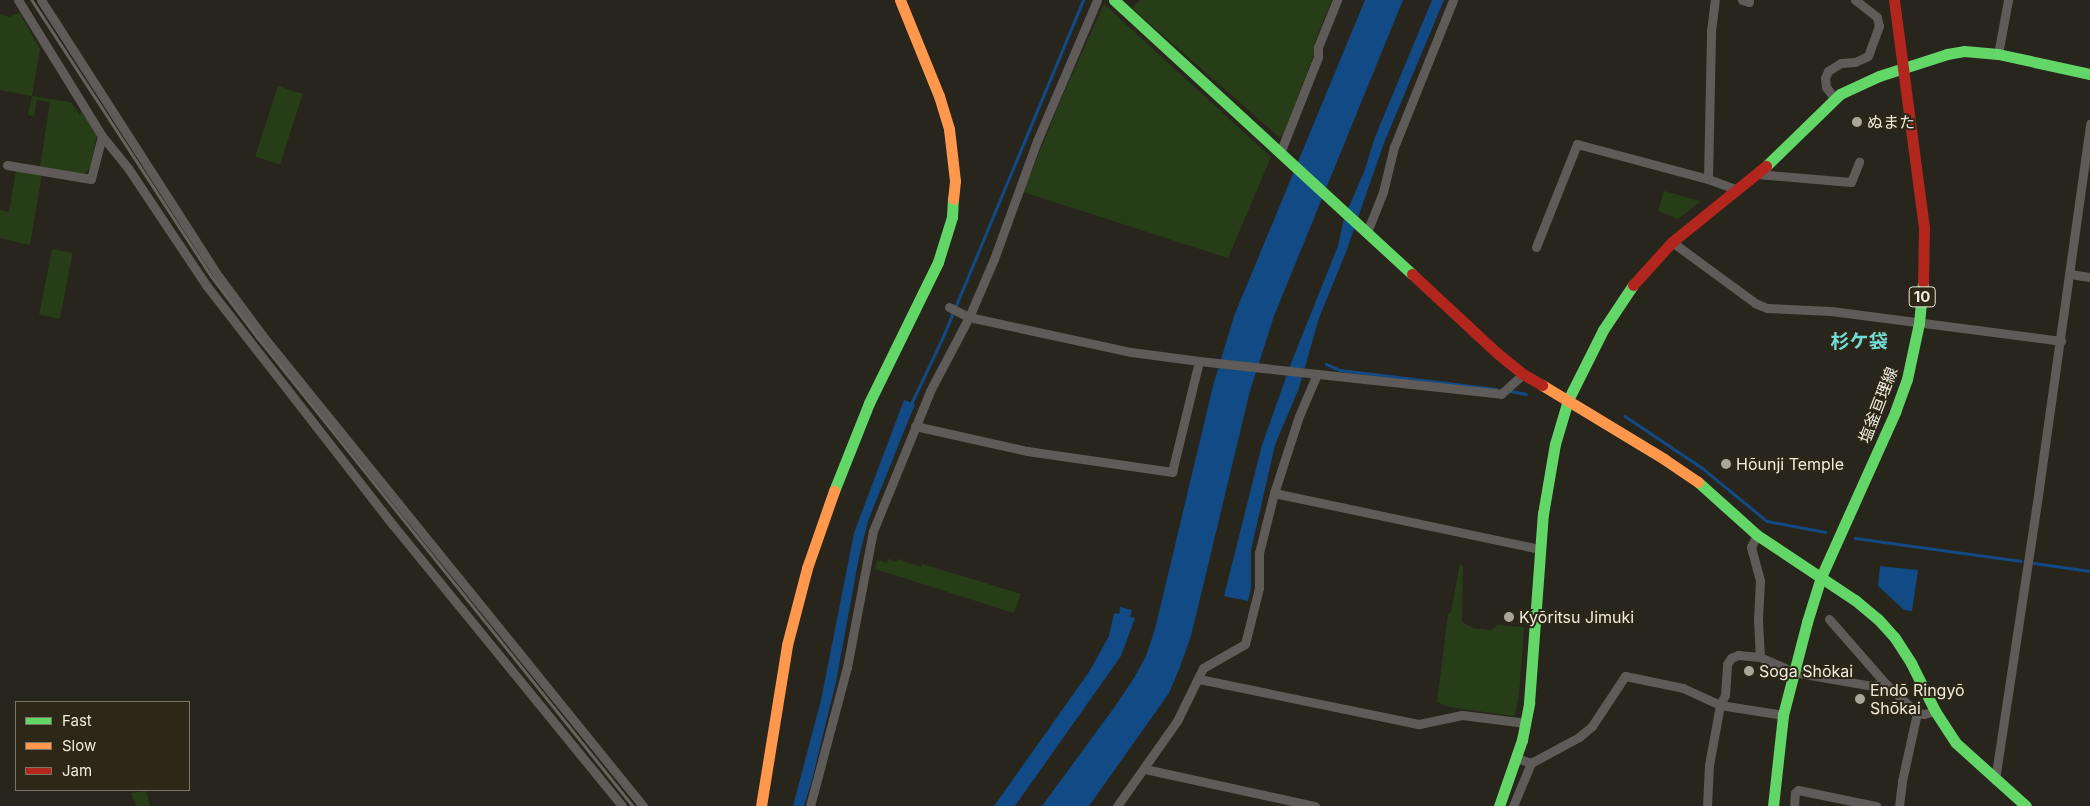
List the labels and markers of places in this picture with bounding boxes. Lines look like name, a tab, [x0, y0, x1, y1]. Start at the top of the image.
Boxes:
place label: ぬまた	[1867, 112, 1915, 132]
marker: ぬまた	[1851, 116, 1863, 128]
place label: Hōunji Temple	[1736, 454, 1844, 474]
marker: Hōunji Temple	[1720, 458, 1732, 470]
place label: Kyōritsu Jimuki	[1519, 607, 1634, 627]
marker: Kyōritsu Jimuki	[1503, 611, 1515, 623]
place label: Soga Shōkai	[1759, 661, 1853, 681]
marker: Soga Shōkai	[1743, 665, 1755, 677]
place label: Endō Ringyō Shōkai	[1870, 680, 1965, 718]
marker: Endō Ringyō Shōkai	[1854, 693, 1866, 705]

